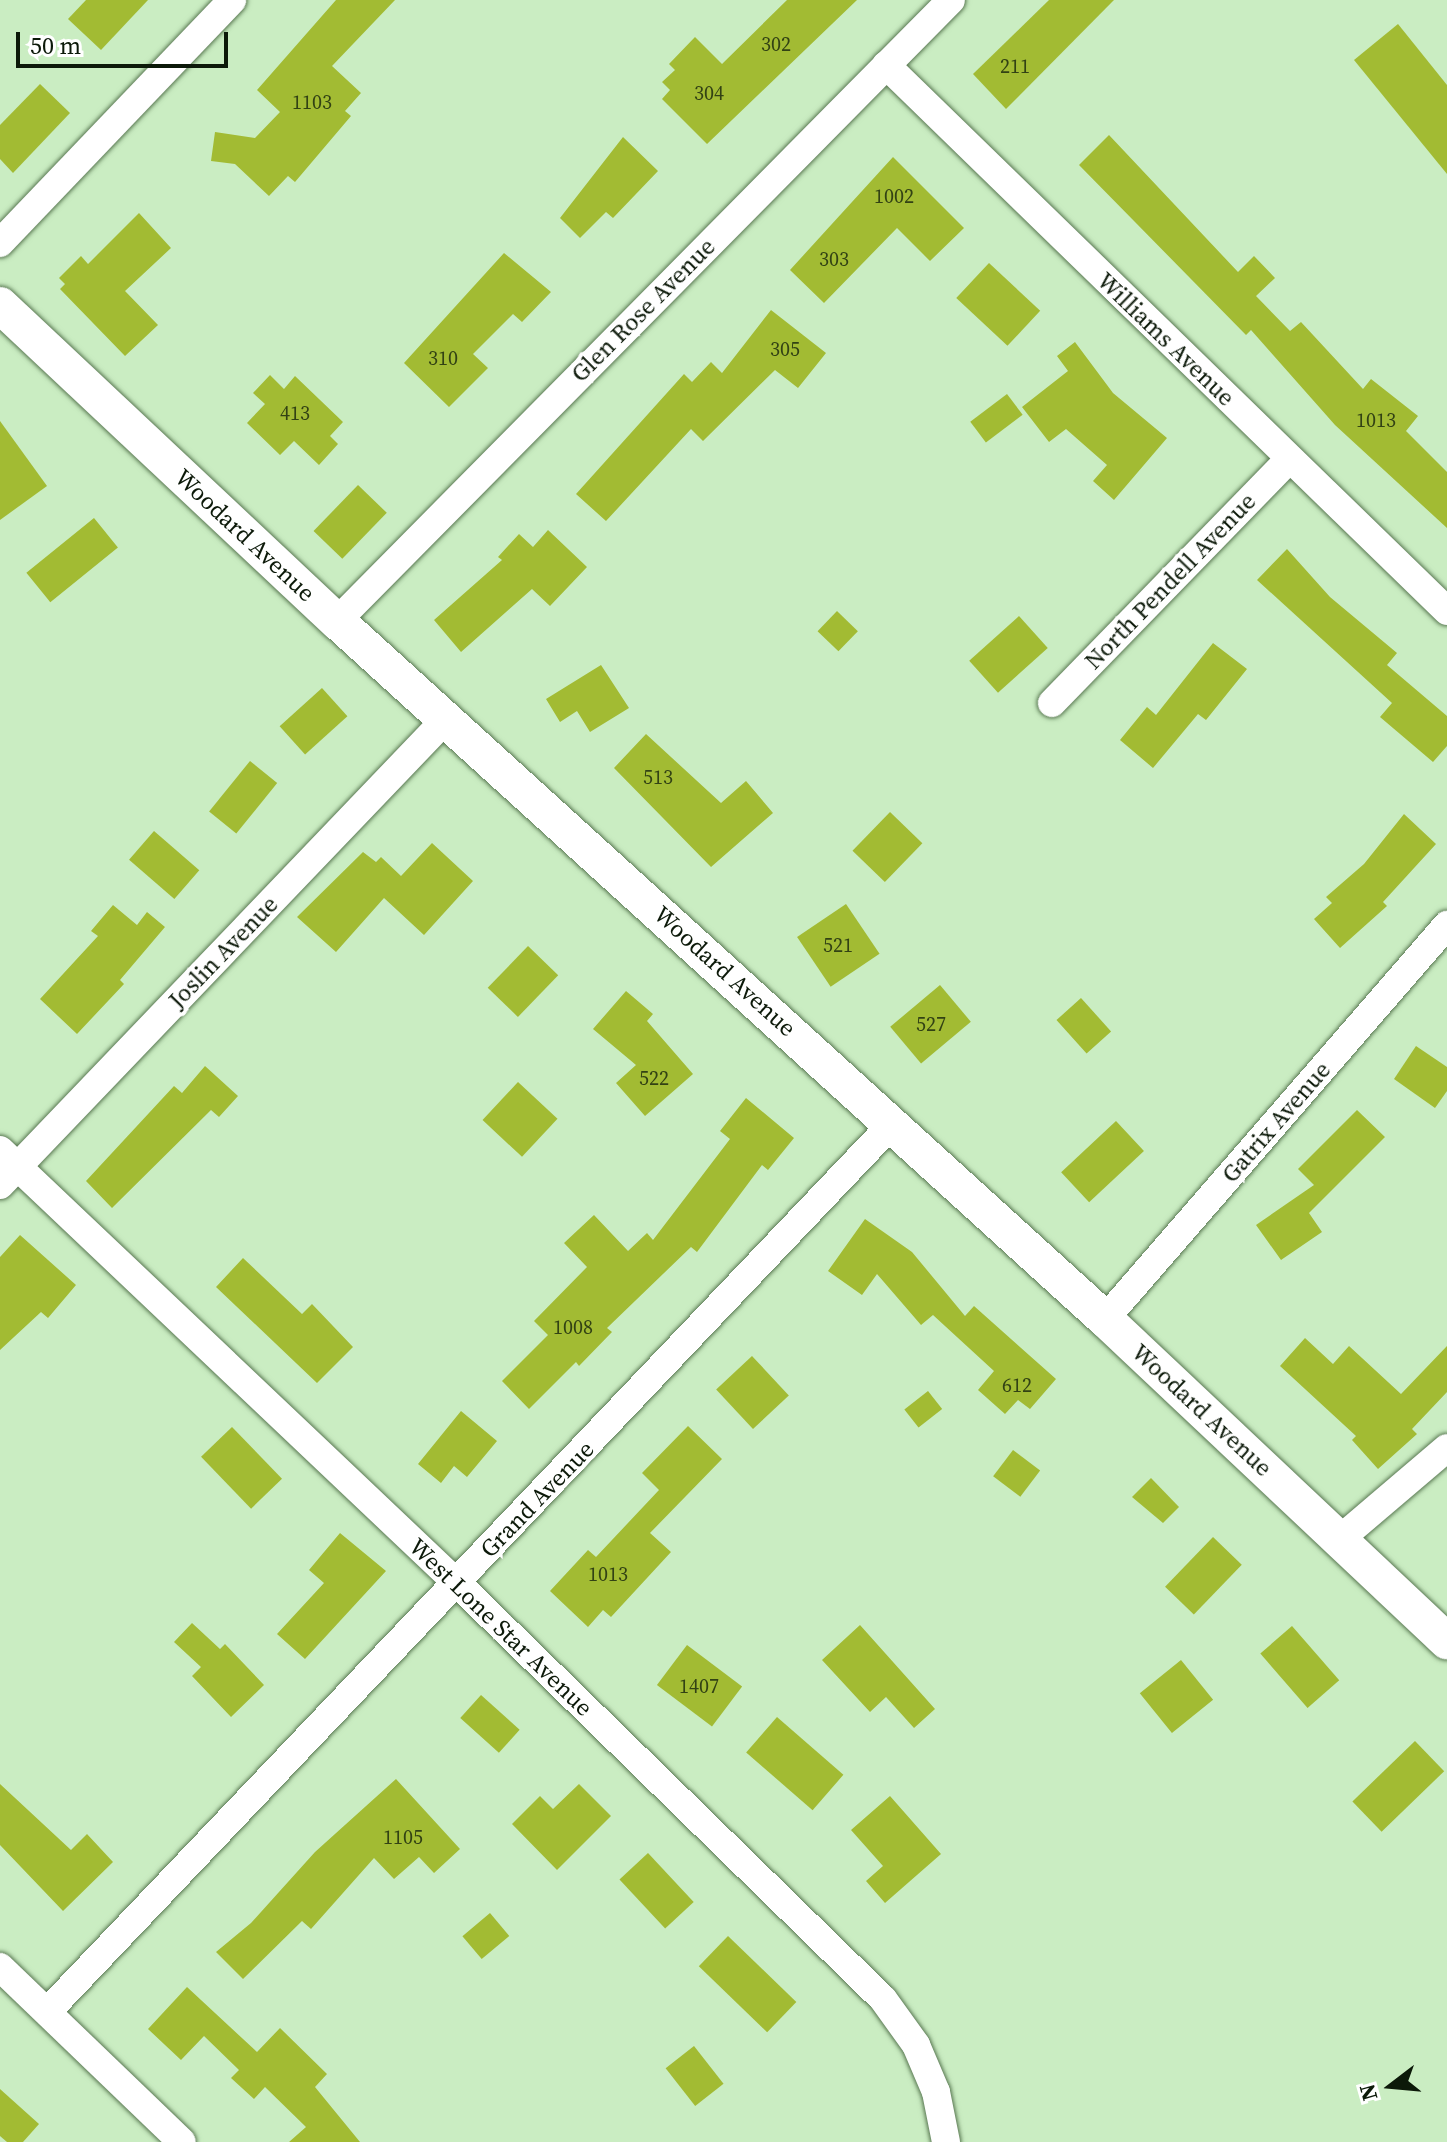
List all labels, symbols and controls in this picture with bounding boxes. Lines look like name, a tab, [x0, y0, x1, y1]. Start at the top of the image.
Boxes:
scale bar	[20, 16, 232, 66]
text: 50 m	[30, 29, 81, 62]
house number: 302	[761, 32, 791, 56]
house number: 211	[1000, 54, 1030, 78]
house number: 304	[694, 81, 724, 105]
house number: 1103	[292, 90, 332, 114]
house number: 1002	[874, 184, 914, 208]
street label: Glen Rose Avenue	[565, 232, 721, 388]
house number: 303	[819, 247, 849, 271]
street label: Williams Avenue	[1091, 266, 1241, 412]
house number: 305	[770, 337, 800, 361]
house number: 310	[428, 346, 458, 370]
house number: 413	[280, 401, 310, 425]
house number: 1013	[1356, 408, 1396, 432]
street label: Woodard Avenue	[169, 463, 321, 607]
street label: North Pendell Avenue	[1078, 487, 1262, 675]
house number: 513	[643, 765, 673, 789]
street label: Joslin Avenue	[162, 890, 284, 1014]
street label: Woodard Avenue	[648, 900, 802, 1042]
house number: 521	[823, 933, 853, 957]
house number: 527	[916, 1012, 946, 1036]
street label: Gatrix Avenue	[1216, 1056, 1336, 1188]
house number: 522	[639, 1066, 669, 1090]
house number: 1008	[553, 1315, 593, 1339]
street label: Woodard Avenue	[1126, 1338, 1278, 1482]
house number: 612	[1002, 1373, 1032, 1397]
street label: Grand Avenue	[474, 1435, 600, 1563]
street label: West Lone Star Avenue	[403, 1532, 599, 1722]
house number: 1013	[588, 1562, 628, 1586]
house number: 1407	[679, 1674, 719, 1698]
house number: 1105	[383, 1825, 423, 1849]
north arrow	[1351, 2046, 1431, 2126]
text: N	[1351, 2081, 1385, 2104]

